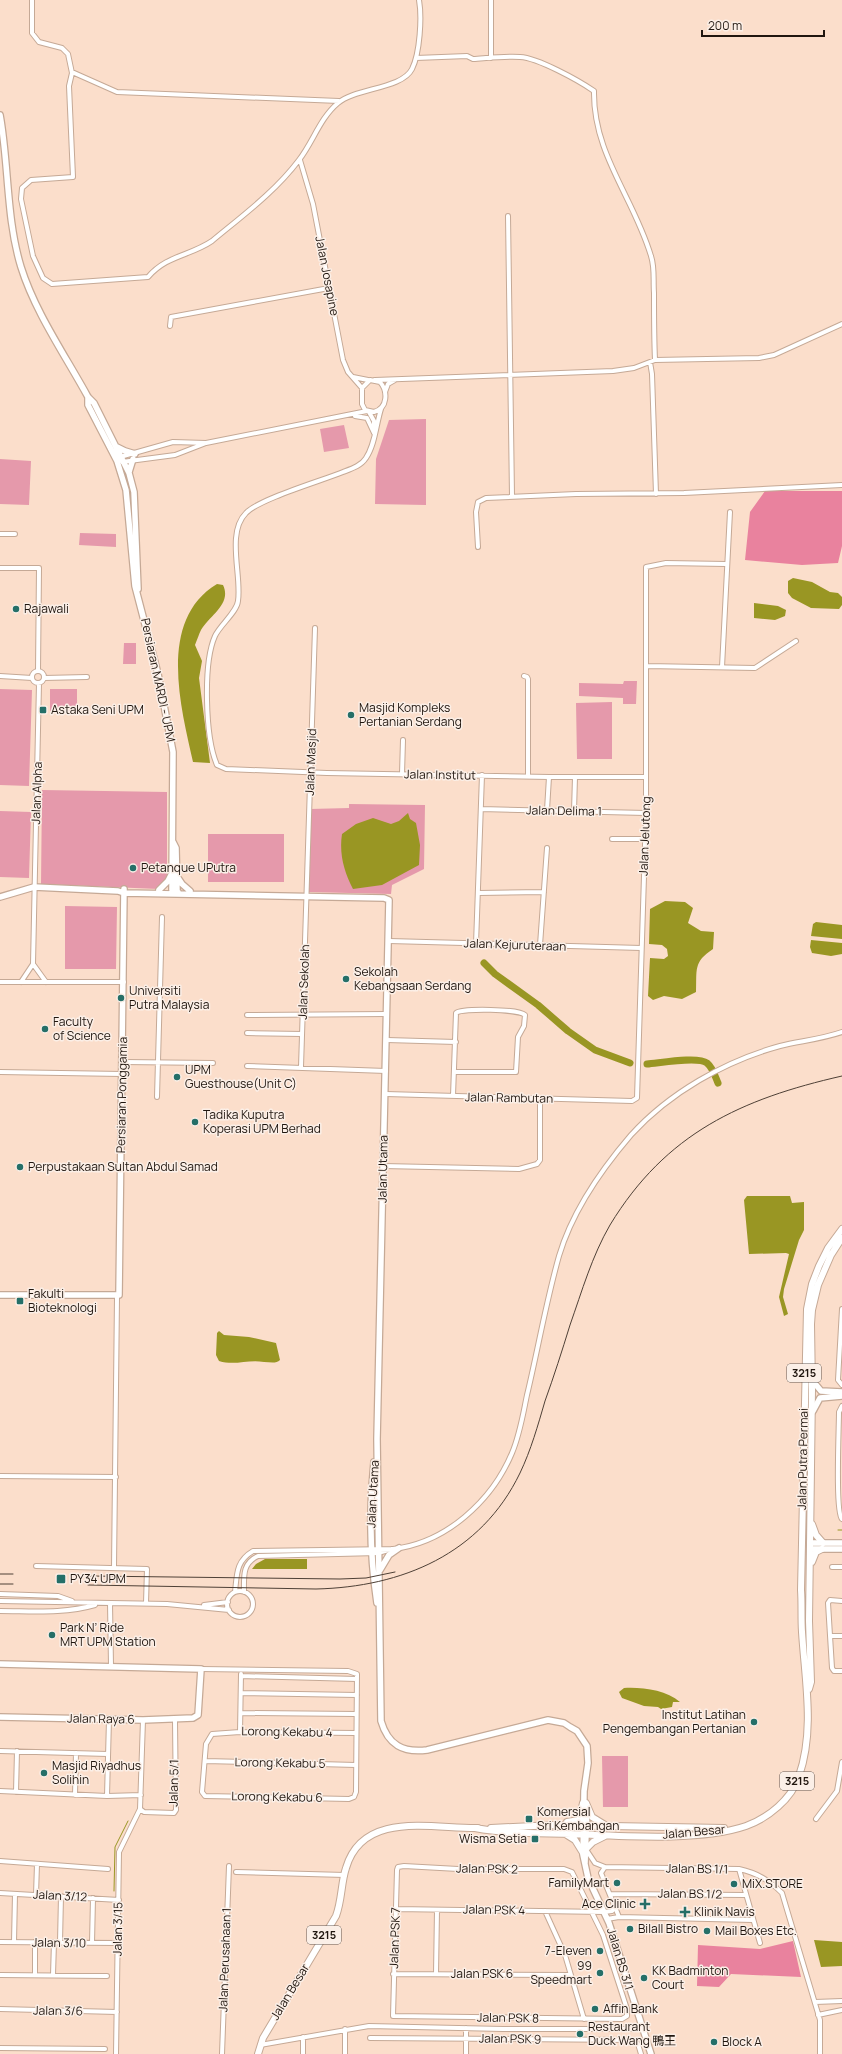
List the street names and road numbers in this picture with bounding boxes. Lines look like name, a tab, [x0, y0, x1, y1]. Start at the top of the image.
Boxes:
street label: Jalan Josapine	[311, 235, 344, 317]
street label: Persiaran MARDI - UPM	[137, 616, 180, 743]
street label: Jalan Masjid	[301, 728, 320, 796]
street label: Jalan Alpha	[27, 761, 46, 825]
street label: Jalan Institut	[404, 765, 476, 784]
street label: Jalan Jelutong	[635, 796, 654, 876]
street label: Jalan Delima 1	[526, 801, 602, 820]
street label: Jalan Kejuruteraan	[463, 934, 567, 955]
street label: Jalan Sekolah	[294, 944, 313, 1020]
street label: Persiaran Ponggamia	[112, 1037, 131, 1153]
street label: Jalan Rambutan	[465, 1088, 553, 1107]
street label: Jalan Utama	[373, 1135, 392, 1203]
road number: 3215	[787, 1364, 821, 1382]
street label: Jalan Putra Permai	[793, 1408, 812, 1510]
street label: Jalan Utama	[362, 1460, 383, 1528]
street label: Jalan Raya 6	[67, 1709, 135, 1728]
street label: Lorong Kekabu 4	[241, 1722, 333, 1741]
street label: Lorong Kekabu 5	[234, 1753, 326, 1772]
street label: Jalan 5/1	[165, 1759, 182, 1807]
road number: 3215	[780, 1772, 814, 1790]
street label: Lorong Kekabu 6	[231, 1787, 323, 1806]
street label: Jalan Besar	[662, 1820, 727, 1843]
street label: Jalan PSK 2	[456, 1859, 518, 1878]
street label: Jalan BS 1/1	[666, 1859, 728, 1878]
street label: Jalan BS 1/2	[658, 1884, 723, 1903]
street label: Jalan 3/12	[33, 1886, 88, 1905]
street label: Jalan PSK 4	[463, 1900, 525, 1919]
street label: Jalan 3/15	[109, 1902, 126, 1956]
street label: Jalan Perusahaan 1	[214, 1907, 235, 2013]
street label: Jalan PSK 7	[385, 1907, 404, 1969]
road number: 3215	[307, 1926, 341, 1944]
street label: Jalan BS 3/1	[603, 1926, 638, 1992]
street label: Jalan 3/10	[32, 1934, 86, 1951]
street label: Jalan Besar	[266, 1960, 313, 2023]
street label: Jalan PSK 6	[451, 1965, 513, 1982]
street label: Jalan 3/6	[33, 2002, 83, 2019]
street label: Jalan PSK 8	[477, 2008, 539, 2027]
street label: Jalan PSK 9	[479, 2029, 541, 2048]

